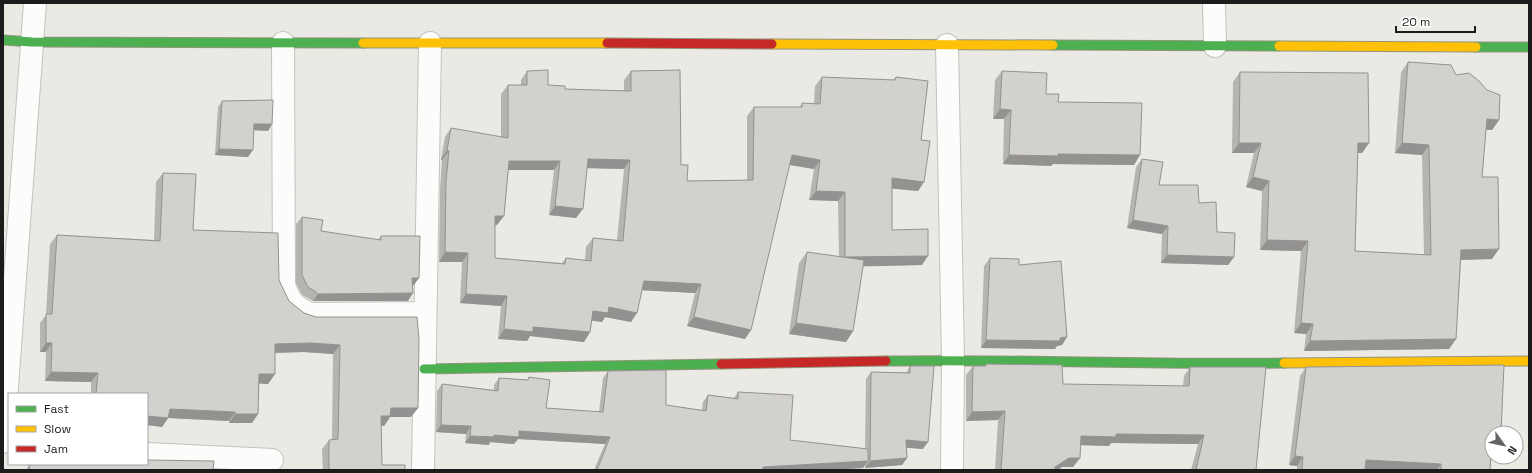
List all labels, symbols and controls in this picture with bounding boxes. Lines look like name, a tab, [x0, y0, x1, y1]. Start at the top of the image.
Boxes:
scale bar	[1396, 8, 1475, 34]
text: 20 m	[1402, 14, 1430, 30]
legend	[8, 393, 148, 465]
text: Fast	[44, 401, 69, 417]
text: Slow	[44, 421, 71, 437]
north arrow	[1484, 425, 1524, 465]
text: Jam	[44, 441, 68, 457]
text: N	[1505, 444, 1520, 457]

